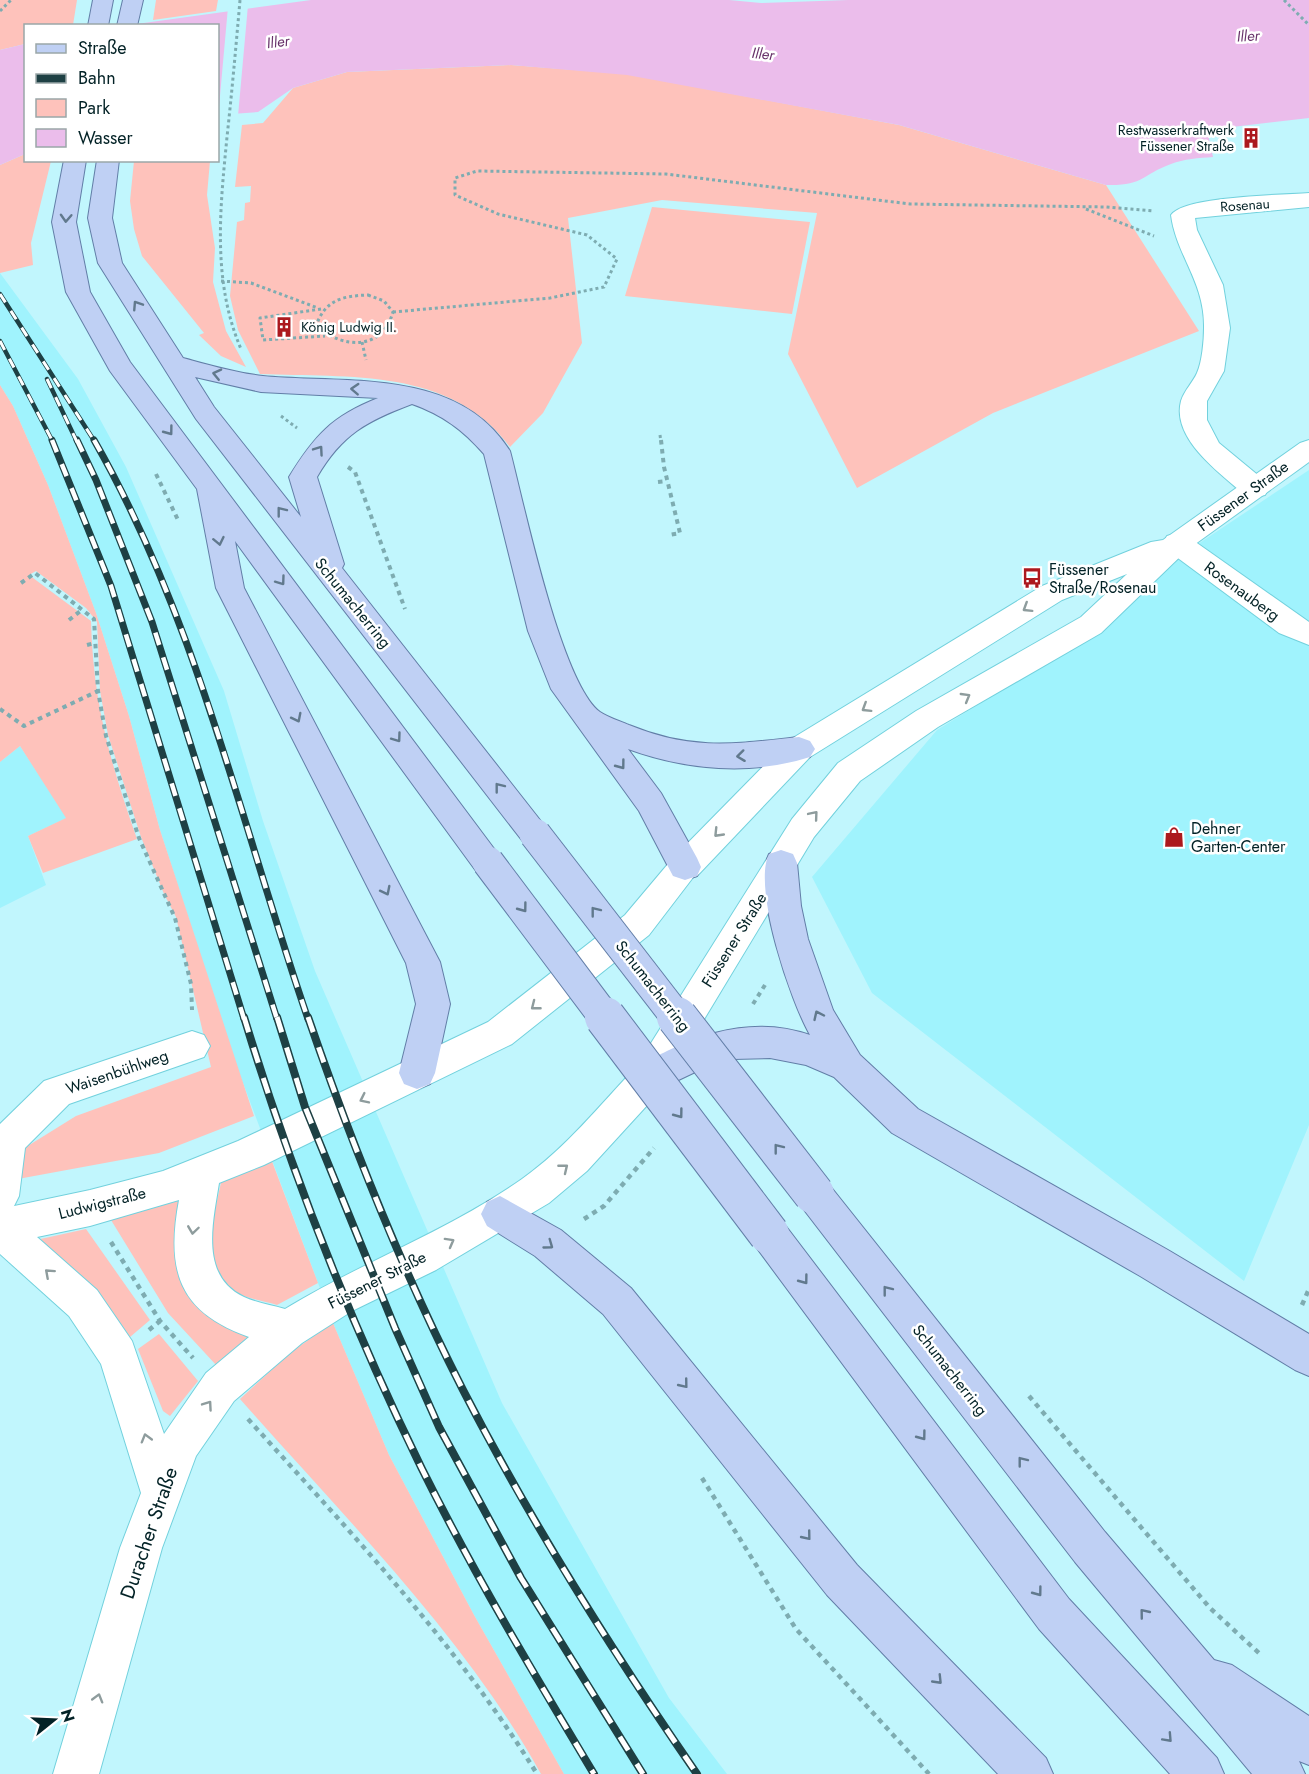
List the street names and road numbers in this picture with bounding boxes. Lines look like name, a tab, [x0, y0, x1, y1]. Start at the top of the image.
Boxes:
street label: Rosenau	[1219, 193, 1271, 217]
street label: Füssener Straße	[1193, 455, 1293, 537]
street label: Schumacherring	[309, 553, 397, 653]
street label: Rosenauberg	[1199, 556, 1285, 626]
street label: Füssener Straße	[696, 888, 772, 992]
street label: Schumacherring	[610, 935, 696, 1037]
street label: Waisenbühlweg	[63, 1044, 171, 1100]
street label: Ludwigstraße	[56, 1181, 148, 1225]
street label: Füssener Straße	[324, 1245, 430, 1315]
street label: Schumacherring	[907, 1319, 993, 1421]
street label: Duracher Straße	[113, 1463, 185, 1603]

